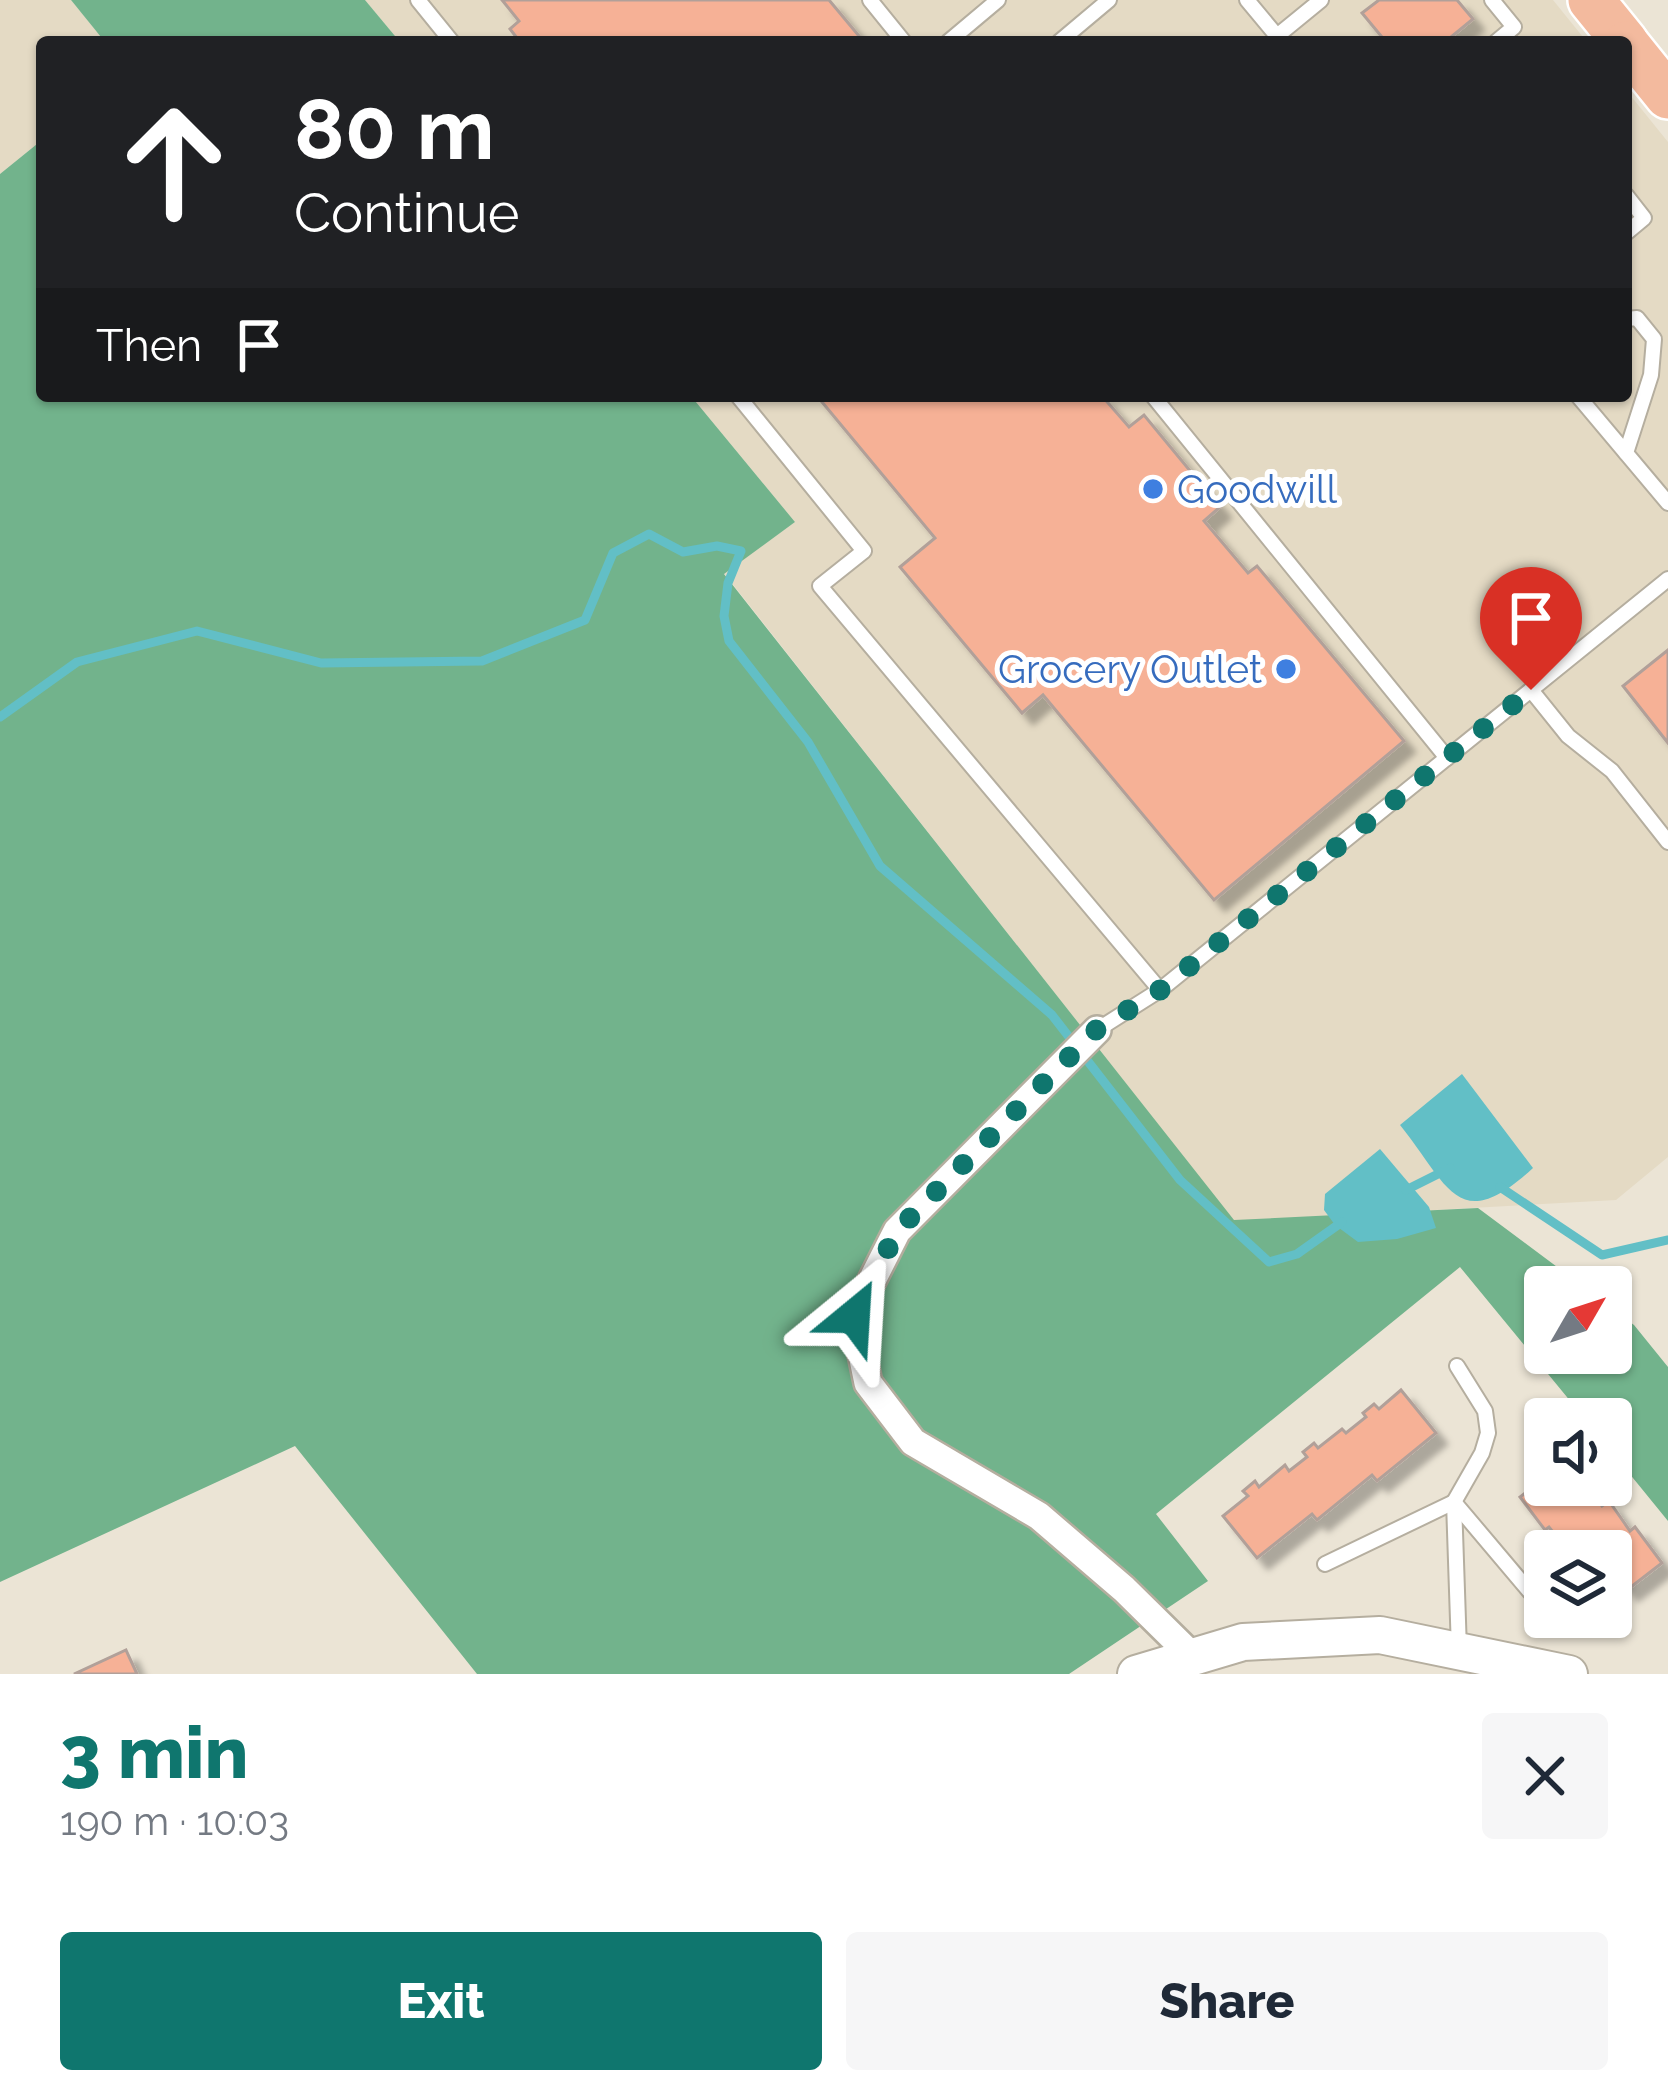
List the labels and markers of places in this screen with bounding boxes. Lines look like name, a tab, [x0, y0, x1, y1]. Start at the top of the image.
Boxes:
place label: Goodwill	[1177, 466, 1337, 512]
marker: Goodwill	[1140, 476, 1166, 502]
pin	[1480, 567, 1582, 690]
place label: Grocery Outlet	[998, 646, 1262, 692]
marker: Grocery Outlet	[1273, 656, 1299, 682]

